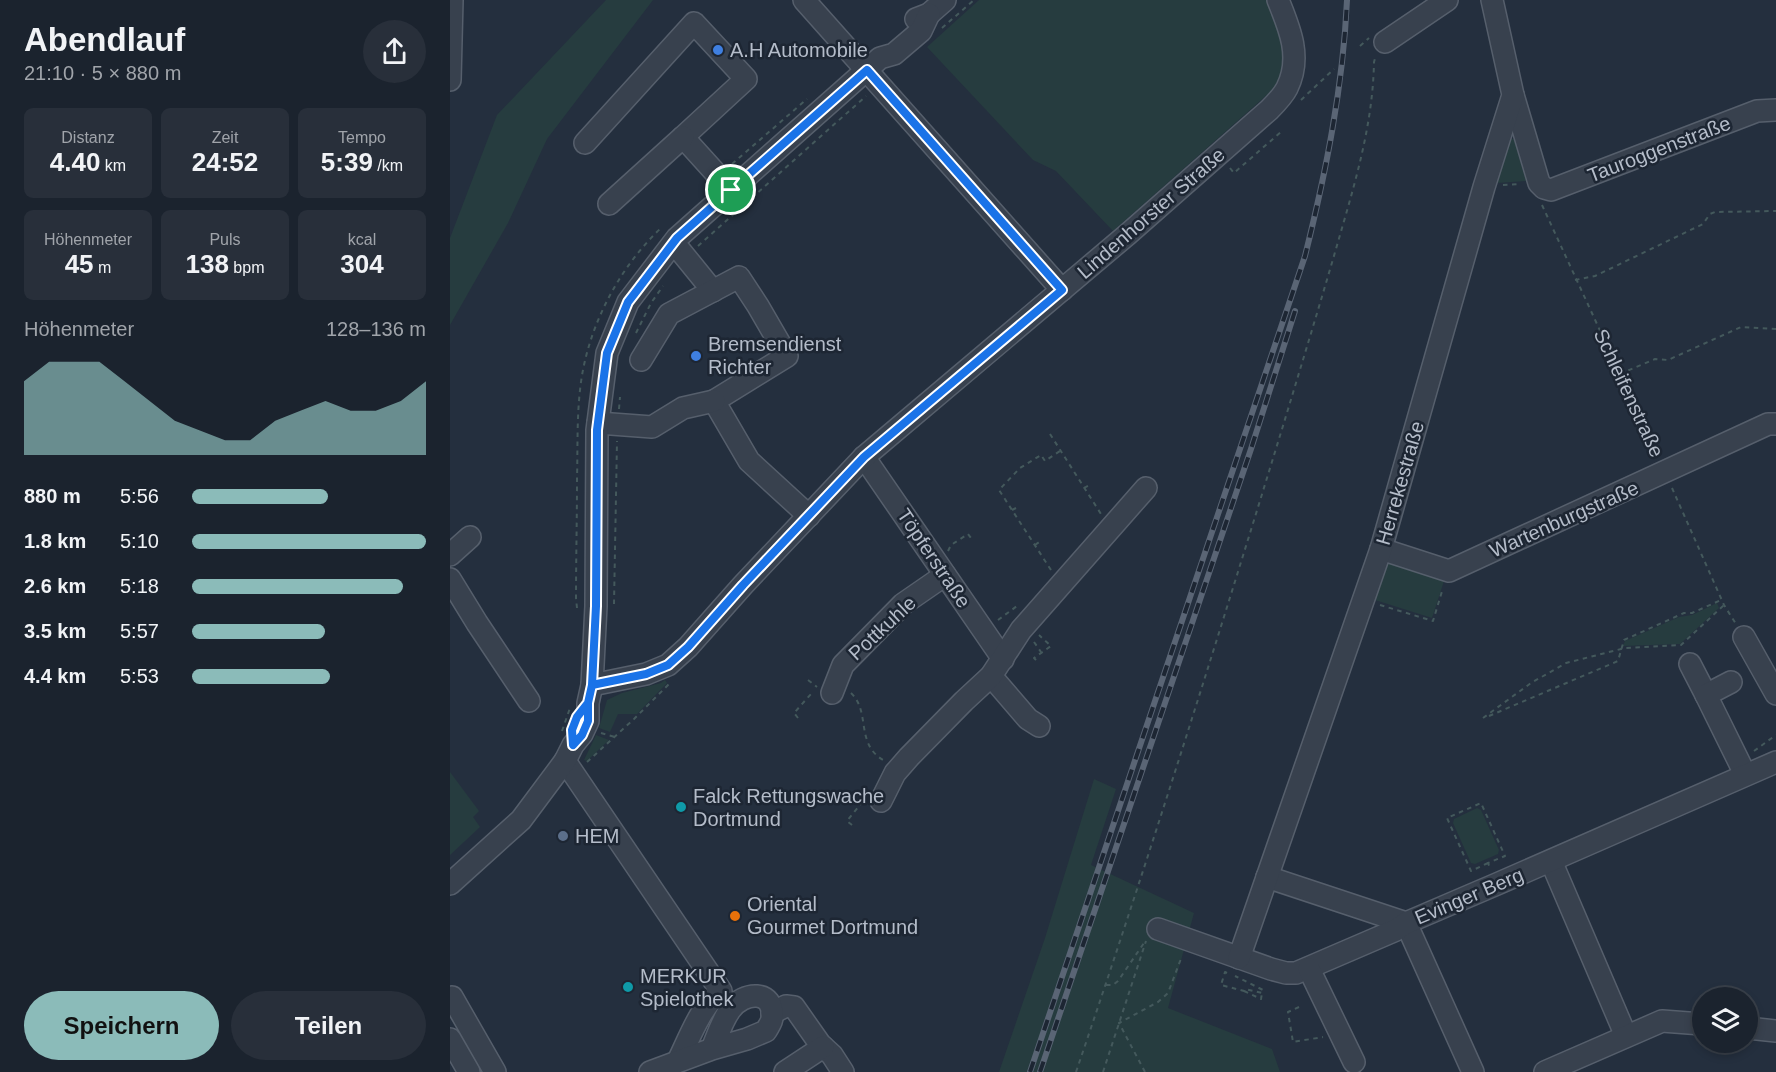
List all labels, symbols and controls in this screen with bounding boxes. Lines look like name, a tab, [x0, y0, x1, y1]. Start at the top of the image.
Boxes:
button: share	[363, 20, 426, 83]
text: Abendlauf	[24, 21, 185, 58]
place label: A.H Automobile	[730, 39, 868, 61]
marker: A.H Automobile	[711, 43, 725, 57]
text: 21:10 · 5 × 880 m	[24, 62, 181, 84]
street label: Tauroggenstraße	[1584, 112, 1734, 186]
text: Distanz	[61, 129, 115, 146]
text: Zeit	[212, 129, 238, 146]
text: Tempo	[338, 129, 386, 146]
street label: Lindenhorster Straße	[1073, 143, 1229, 283]
text: 4.40	[50, 147, 100, 177]
text: 24:52	[192, 147, 258, 177]
text: 5:39	[321, 147, 373, 177]
text: km	[100, 157, 126, 174]
text: /km	[373, 157, 403, 174]
pin	[705, 164, 756, 215]
icon: arrive	[714, 173, 747, 206]
text: Höhenmeter	[44, 231, 132, 248]
text: Puls	[209, 231, 241, 248]
text: kcal	[348, 231, 376, 248]
text: 45	[65, 249, 94, 279]
text: 138	[186, 249, 229, 279]
text: 304	[340, 249, 384, 279]
text: m	[94, 259, 111, 276]
text: bpm	[229, 259, 264, 276]
text: Höhenmeter	[24, 318, 134, 340]
text: 128–136 m	[326, 318, 426, 340]
street label: Schleifenstraße	[1590, 325, 1668, 461]
place label: Bremsendienst Richter	[708, 333, 842, 378]
marker: Bremsendienst Richter	[689, 349, 703, 363]
street label: Herrekestraße	[1372, 419, 1428, 547]
street label: Wartenburgstraße	[1486, 476, 1642, 562]
text: 880 m	[24, 485, 81, 507]
text: 5:56	[120, 485, 159, 507]
street label: Töpferstraße	[893, 504, 975, 612]
text: 1.8 km	[24, 530, 86, 552]
text: 5:10	[120, 530, 159, 552]
text: 2.6 km	[24, 575, 86, 597]
text: 5:18	[120, 575, 159, 597]
street label: Pottkuhle	[844, 592, 920, 664]
text: 3.5 km	[24, 620, 86, 642]
text: 5:57	[120, 620, 159, 642]
text: 4.4 km	[24, 665, 86, 687]
text: 5:53	[120, 665, 159, 687]
place label: Falck Rettungswache Dortmund	[693, 785, 884, 830]
marker: Falck Rettungswache Dortmund	[674, 800, 688, 814]
place label: HEM	[575, 825, 619, 847]
marker: HEM	[556, 829, 570, 843]
street label: Evinger Berg	[1411, 863, 1527, 929]
place label: Oriental Gourmet Dortmund	[747, 893, 918, 938]
marker: Oriental Gourmet Dortmund	[728, 909, 742, 923]
place label: MERKUR Spielothek	[640, 965, 734, 1010]
marker: MERKUR Spielothek	[621, 980, 635, 994]
map controls	[1692, 987, 1758, 1053]
button: layers	[1692, 987, 1758, 1053]
button: Speichern	[24, 991, 219, 1060]
button: Teilen	[231, 991, 426, 1060]

